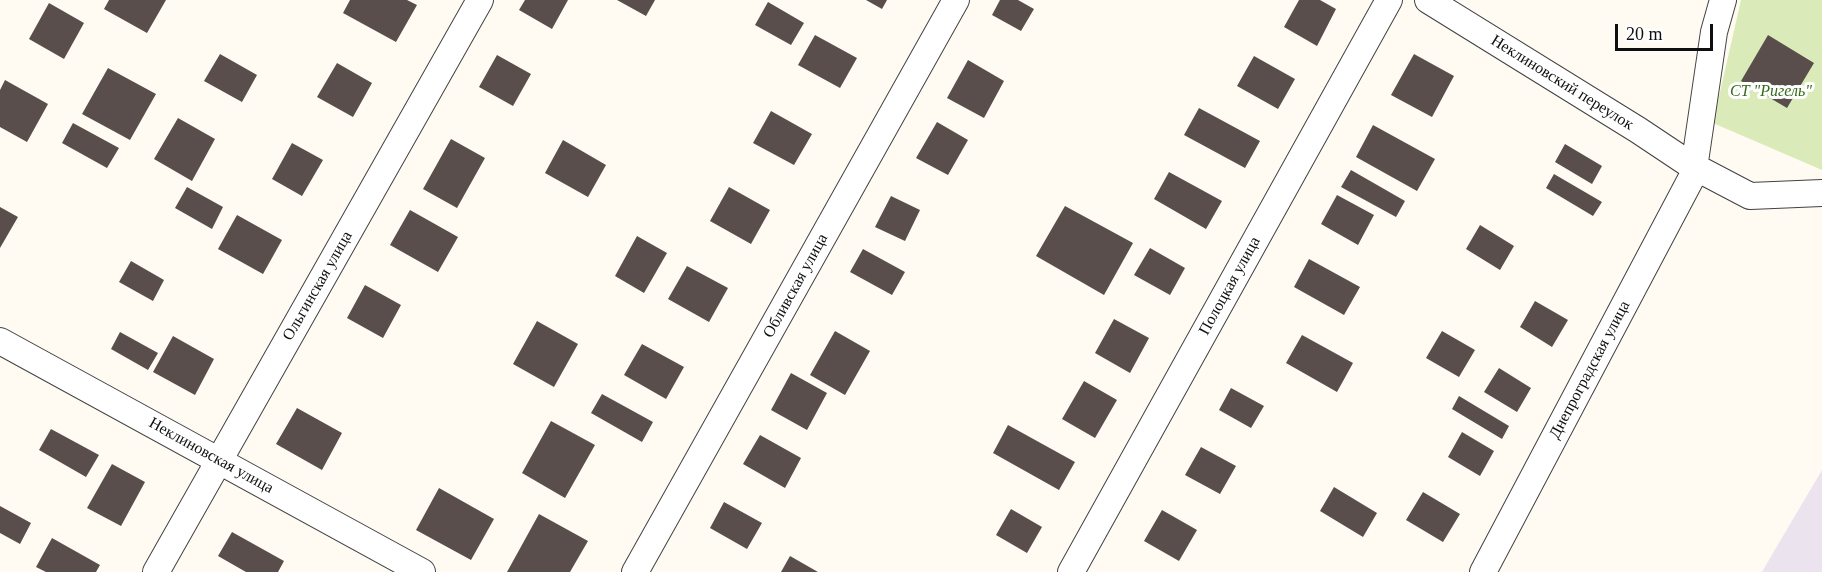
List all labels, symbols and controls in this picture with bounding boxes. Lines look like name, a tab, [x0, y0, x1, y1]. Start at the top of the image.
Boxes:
scale bar	[1618, 12, 1716, 50]
text: 20 m	[1626, 24, 1663, 44]
street label: Неклиновский переулок	[1487, 31, 1637, 135]
park label: СТ "Ригель"	[1730, 82, 1812, 102]
street label: Ольгинская улица	[279, 228, 357, 344]
street label: Обливская улица	[760, 231, 832, 341]
street label: Полоцкая улица	[1195, 234, 1265, 338]
street label: Днепроградская улица	[1545, 298, 1635, 442]
street label: Неклиновская улица	[145, 414, 277, 498]

